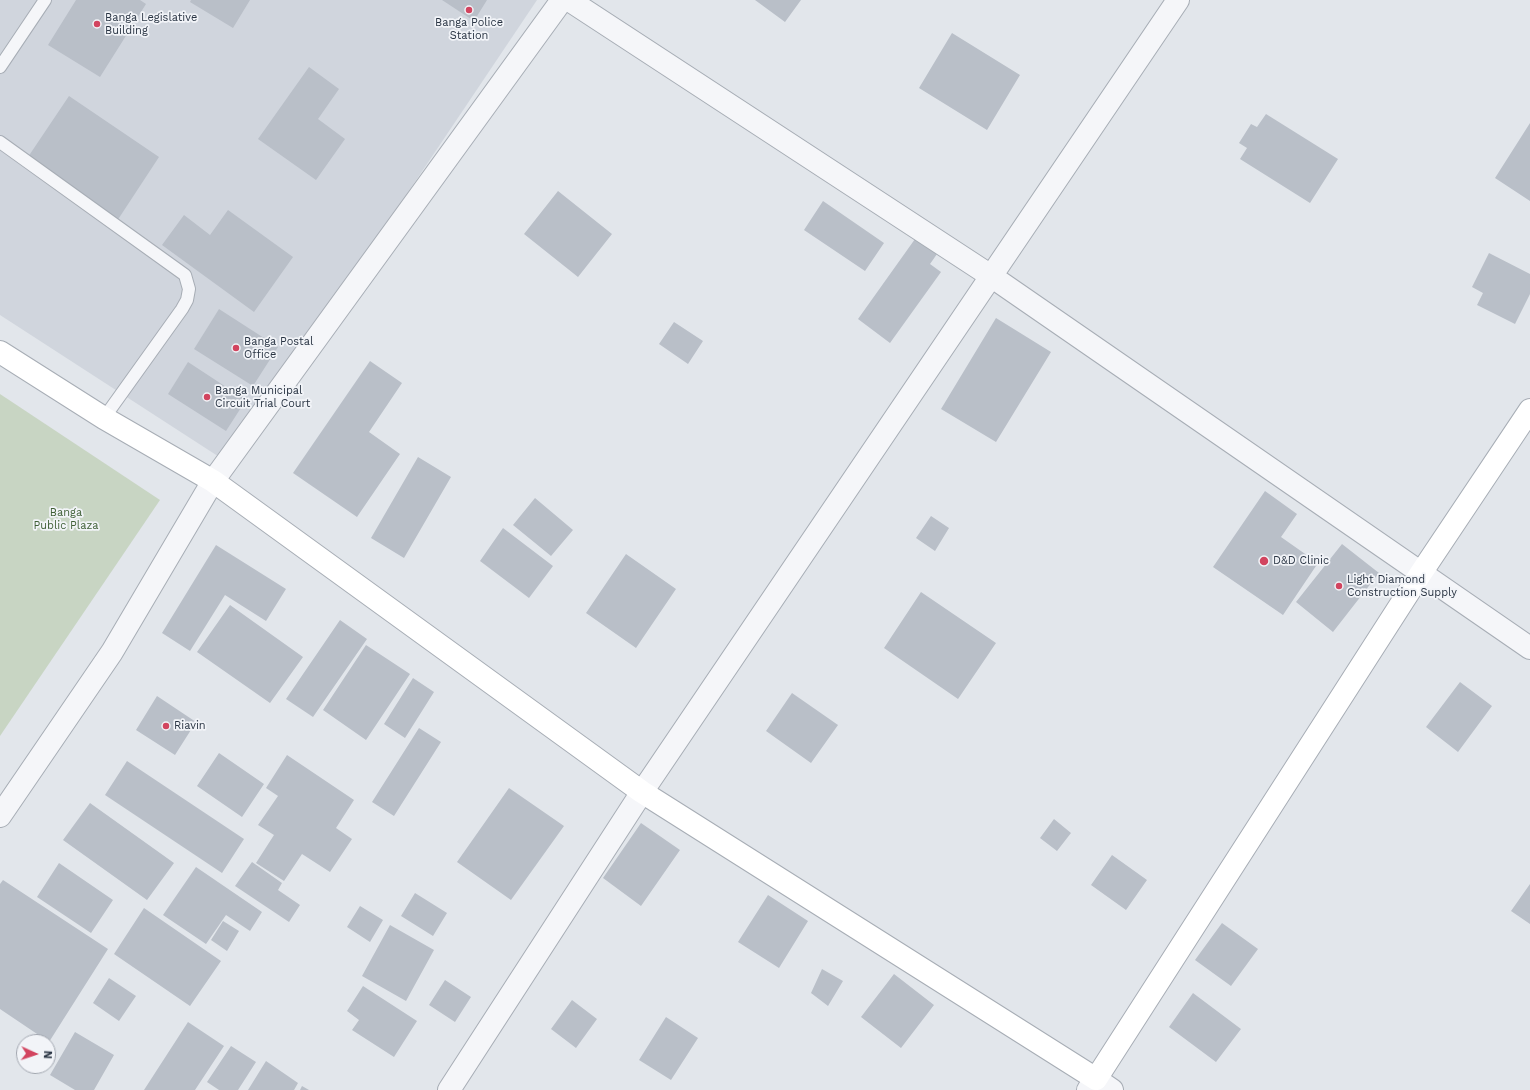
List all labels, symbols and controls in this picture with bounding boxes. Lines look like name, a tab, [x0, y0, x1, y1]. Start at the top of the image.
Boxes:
marker: Banga Police Station	[464, 5, 474, 15]
place label: Banga Legislative Building	[105, 11, 197, 37]
place label: Banga Police Station	[435, 16, 503, 42]
marker: Banga Legislative Building	[92, 19, 102, 29]
place label: Banga Postal Office	[244, 335, 313, 361]
marker: Banga Postal Office	[231, 343, 241, 353]
place label: Banga Municipal Circuit Trial Court	[215, 384, 310, 410]
marker: Banga Municipal Circuit Trial Court	[202, 392, 212, 402]
park label: Banga Public Plaza	[34, 506, 98, 532]
place label: D&D Clinic	[1273, 554, 1329, 568]
marker: D&D Clinic	[1258, 555, 1270, 567]
place label: Light Diamond Construction Supply	[1347, 573, 1457, 599]
marker: Light Diamond Construction Supply	[1334, 581, 1344, 591]
place label: Riavin	[174, 719, 206, 733]
marker: Riavin	[161, 721, 171, 731]
north arrow	[16, 1034, 56, 1074]
text: N	[41, 1050, 54, 1059]

